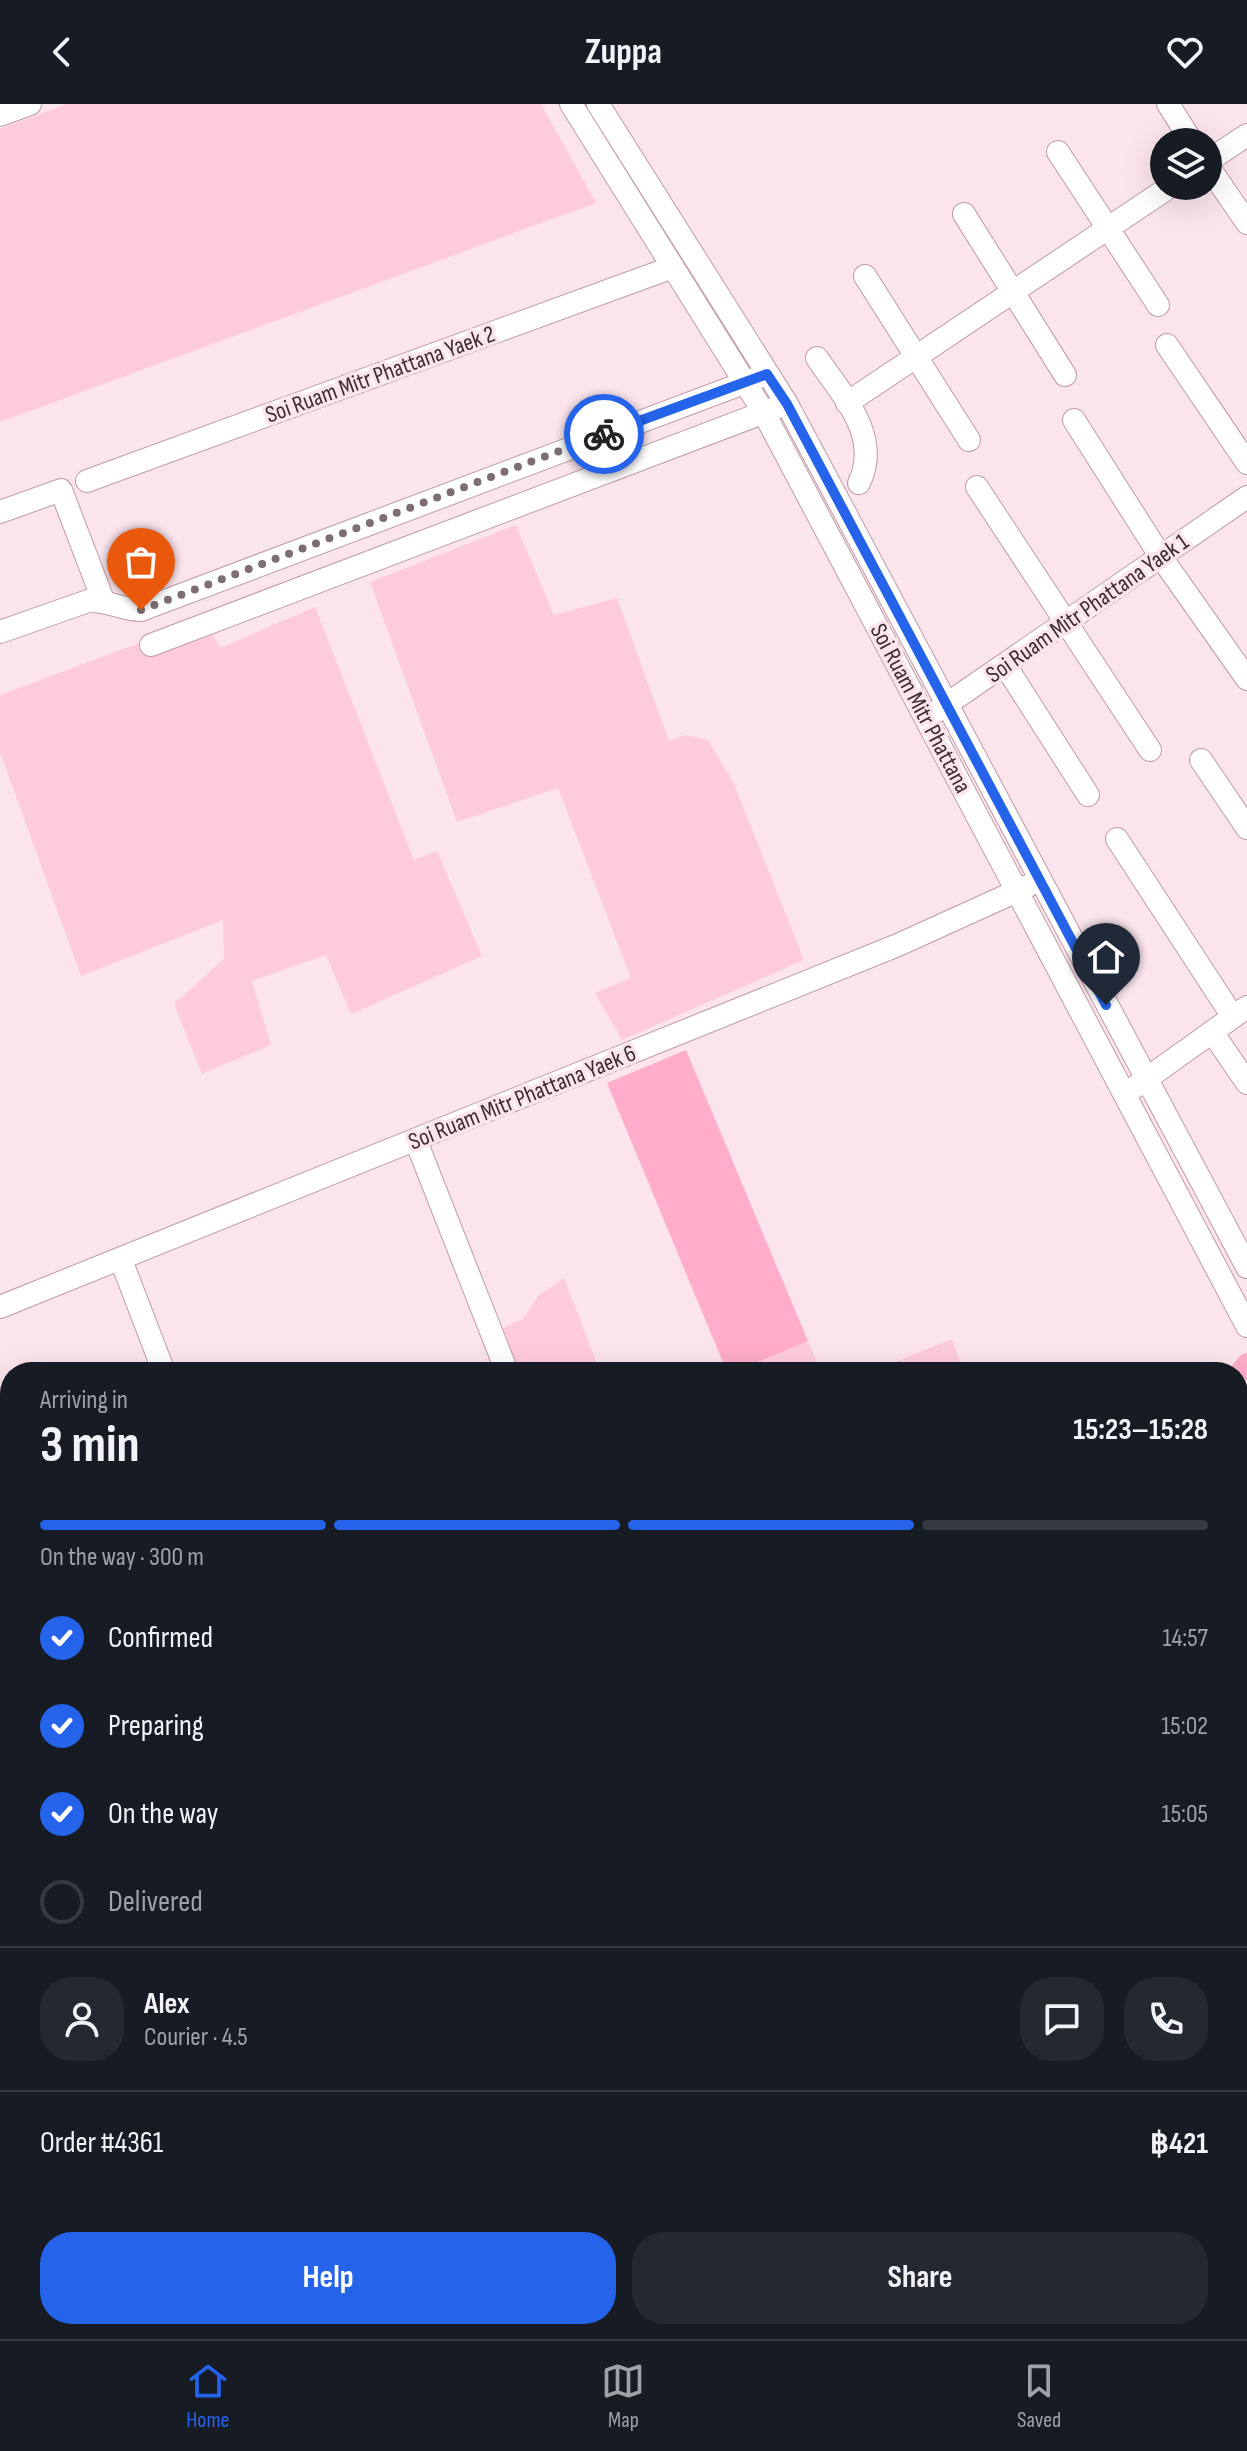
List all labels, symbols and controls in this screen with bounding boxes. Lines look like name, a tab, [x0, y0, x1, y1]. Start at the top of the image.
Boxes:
icon: back	[40, 30, 84, 74]
icon: heart	[1163, 30, 1207, 74]
text: Zuppa	[585, 31, 662, 74]
map controls	[1150, 128, 1222, 200]
button: layers	[1150, 128, 1222, 200]
street label: Soi Ruam Mitr Phattana Yaek 2	[261, 319, 499, 430]
courier	[564, 394, 644, 474]
icon: bike	[582, 412, 626, 456]
street label: Soi Ruam Mitr Phattana Yaek 1	[980, 527, 1195, 689]
pin	[107, 528, 175, 610]
icon: bag	[119, 540, 163, 584]
street label: Soi Ruam Mitr Phattana	[864, 619, 977, 798]
pin	[1072, 923, 1140, 1005]
icon: home	[1084, 935, 1128, 979]
street label: Soi Ruam Mitr Phattana Yaek 6	[404, 1039, 640, 1156]
text: Arriving in	[40, 1385, 128, 1416]
text: 15:23–15:28	[1073, 1412, 1208, 1448]
text: 3 min	[40, 1414, 140, 1477]
text: On the way · 300 m	[40, 1542, 204, 1573]
icon: check	[40, 1616, 84, 1660]
text: Confirmed	[108, 1620, 213, 1656]
text: 14:57	[1162, 1623, 1208, 1654]
icon: check	[40, 1704, 84, 1748]
text: Preparing	[108, 1708, 204, 1744]
text: 15:02	[1161, 1711, 1208, 1742]
icon: check	[40, 1792, 84, 1836]
text: On the way	[108, 1796, 218, 1832]
text: 15:05	[1162, 1799, 1208, 1830]
text: Delivered	[108, 1884, 203, 1920]
button: person	[40, 1977, 124, 2061]
button: chat	[1020, 1977, 1104, 2061]
button: phone	[1124, 1977, 1208, 2061]
text: Alex	[144, 1986, 190, 2022]
text: Courier · 4.5	[144, 2022, 248, 2053]
text: Order #4361	[40, 2125, 163, 2161]
text: ฿421	[1150, 2126, 1208, 2162]
button: Help	[40, 2232, 616, 2324]
button: Share	[632, 2232, 1208, 2324]
tab: Home	[186, 2359, 230, 2434]
tab: Map	[601, 2359, 645, 2434]
tab: Saved	[1017, 2359, 1061, 2434]

